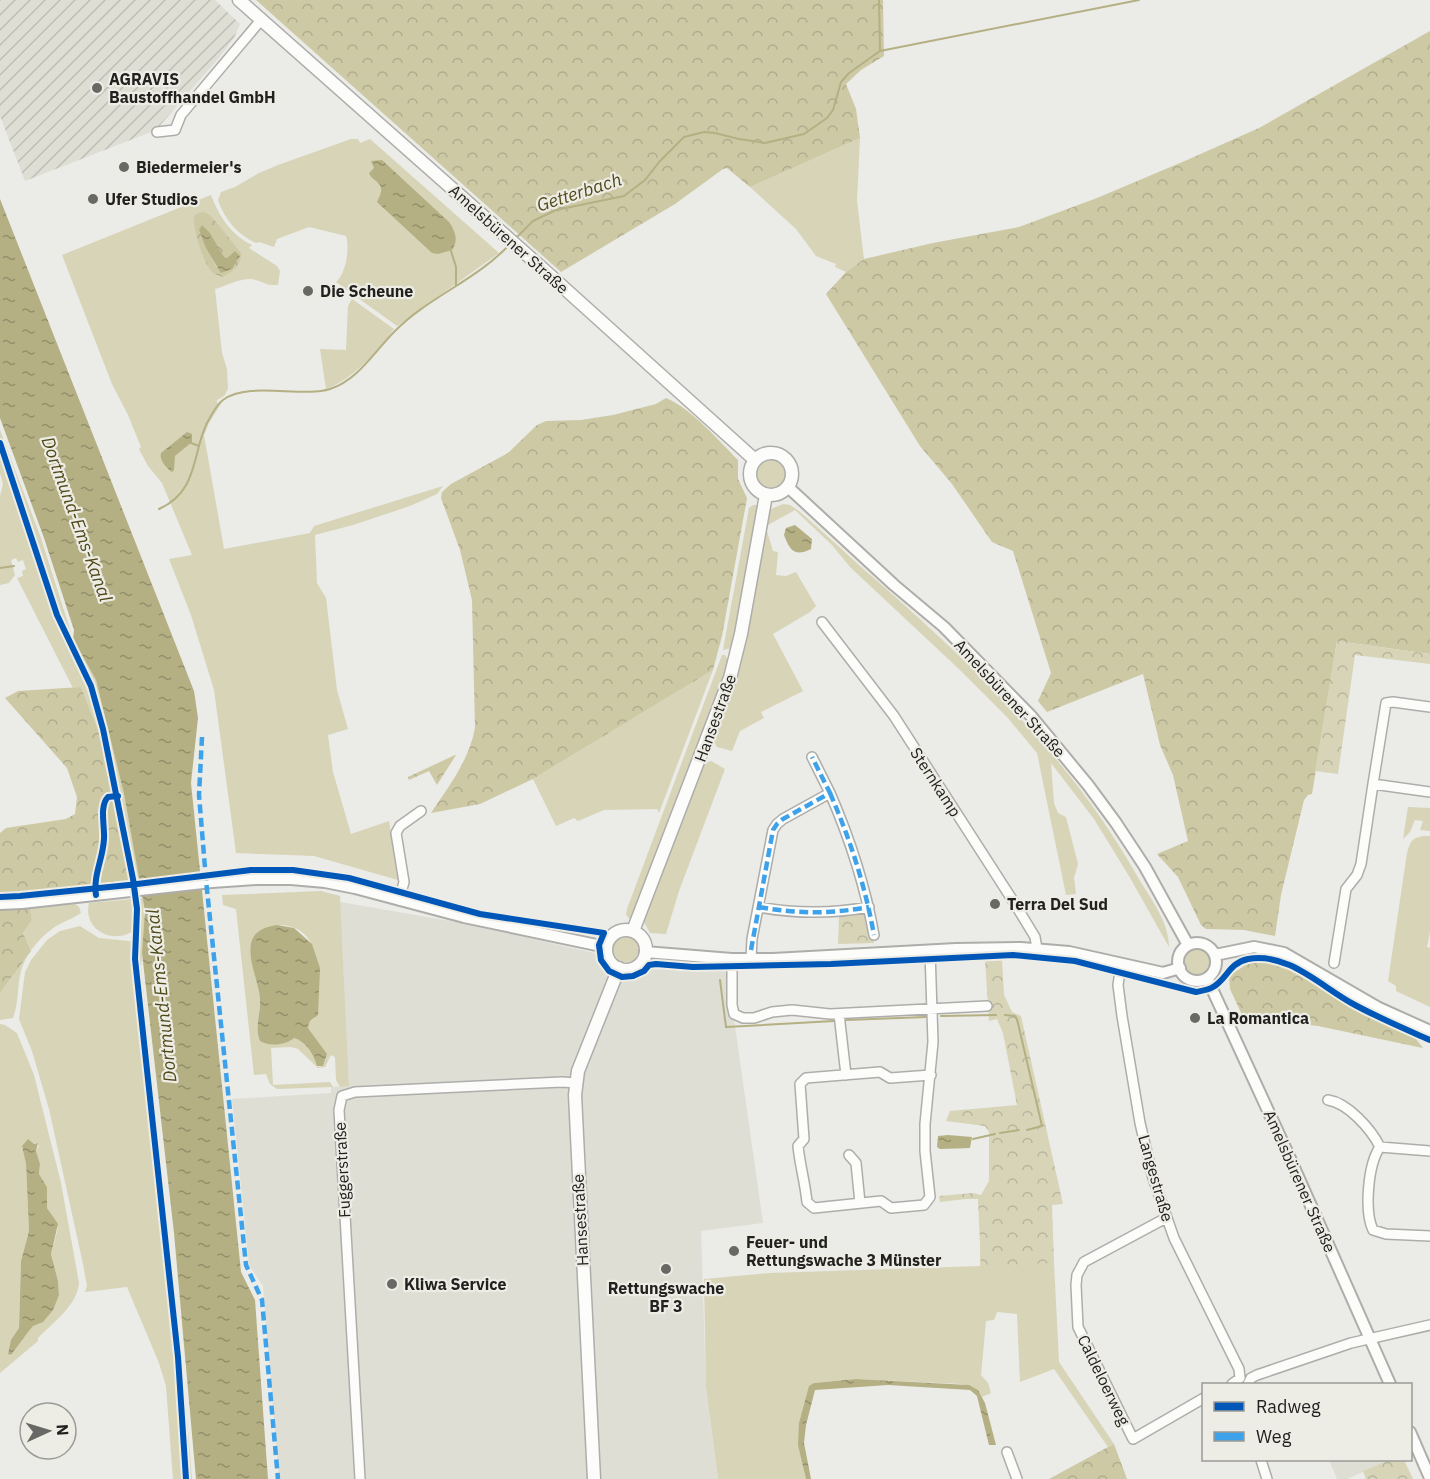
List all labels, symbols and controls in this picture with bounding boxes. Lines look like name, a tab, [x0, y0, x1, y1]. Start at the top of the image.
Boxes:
place label: AGRAVIS Baustoffhandel GmbH	[109, 69, 276, 107]
marker: AGRAVIS Baustoffhandel GmbH	[90, 81, 104, 95]
place label: Biedermeier's	[136, 157, 242, 177]
marker: Biedermeier's	[117, 160, 131, 174]
water label: Getterbach	[534, 167, 624, 217]
street label: Amelsbürener Straße	[445, 180, 573, 298]
place label: Ufer Studios	[105, 189, 198, 209]
marker: Ufer Studios	[86, 192, 100, 206]
place label: Die Scheune	[320, 281, 413, 301]
marker: Die Scheune	[301, 284, 315, 298]
water label: Dortmund-Ems-Kanal	[36, 433, 118, 605]
street label: Amelsbürener Straße	[950, 635, 1070, 761]
street label: Hansestraße	[690, 671, 740, 765]
street label: Sternkamp	[906, 744, 966, 820]
place label: Terra Del Sud	[1007, 894, 1108, 914]
marker: Terra Del Sud	[988, 897, 1002, 911]
water label: Dortmund-Ems-Kanal	[140, 908, 182, 1084]
place label: La Romantica	[1207, 1008, 1309, 1028]
marker: La Romantica	[1188, 1011, 1202, 1025]
street label: Amelsbürener Straße	[1260, 1107, 1341, 1256]
street label: Fuggerstraße	[329, 1121, 354, 1218]
street label: Langestraße	[1134, 1132, 1178, 1224]
street label: Hansestraße	[568, 1173, 592, 1267]
place label: Feuer- und Rettungswache 3 Münster	[746, 1232, 942, 1270]
marker: Feuer- und Rettungswache 3 Münster	[727, 1244, 741, 1258]
marker: Rettungswache BF 3	[659, 1262, 673, 1276]
place label: Kliwa Service	[404, 1274, 506, 1294]
marker: Kliwa Service	[385, 1277, 399, 1291]
place label: Rettungswache BF 3	[608, 1278, 724, 1316]
street label: Caldeloerweg	[1073, 1331, 1135, 1429]
legend	[1202, 1383, 1412, 1461]
text: Radweg	[1256, 1395, 1321, 1418]
north arrow	[18, 1401, 78, 1461]
text: N	[53, 1423, 73, 1436]
text: Weg	[1256, 1425, 1292, 1448]

